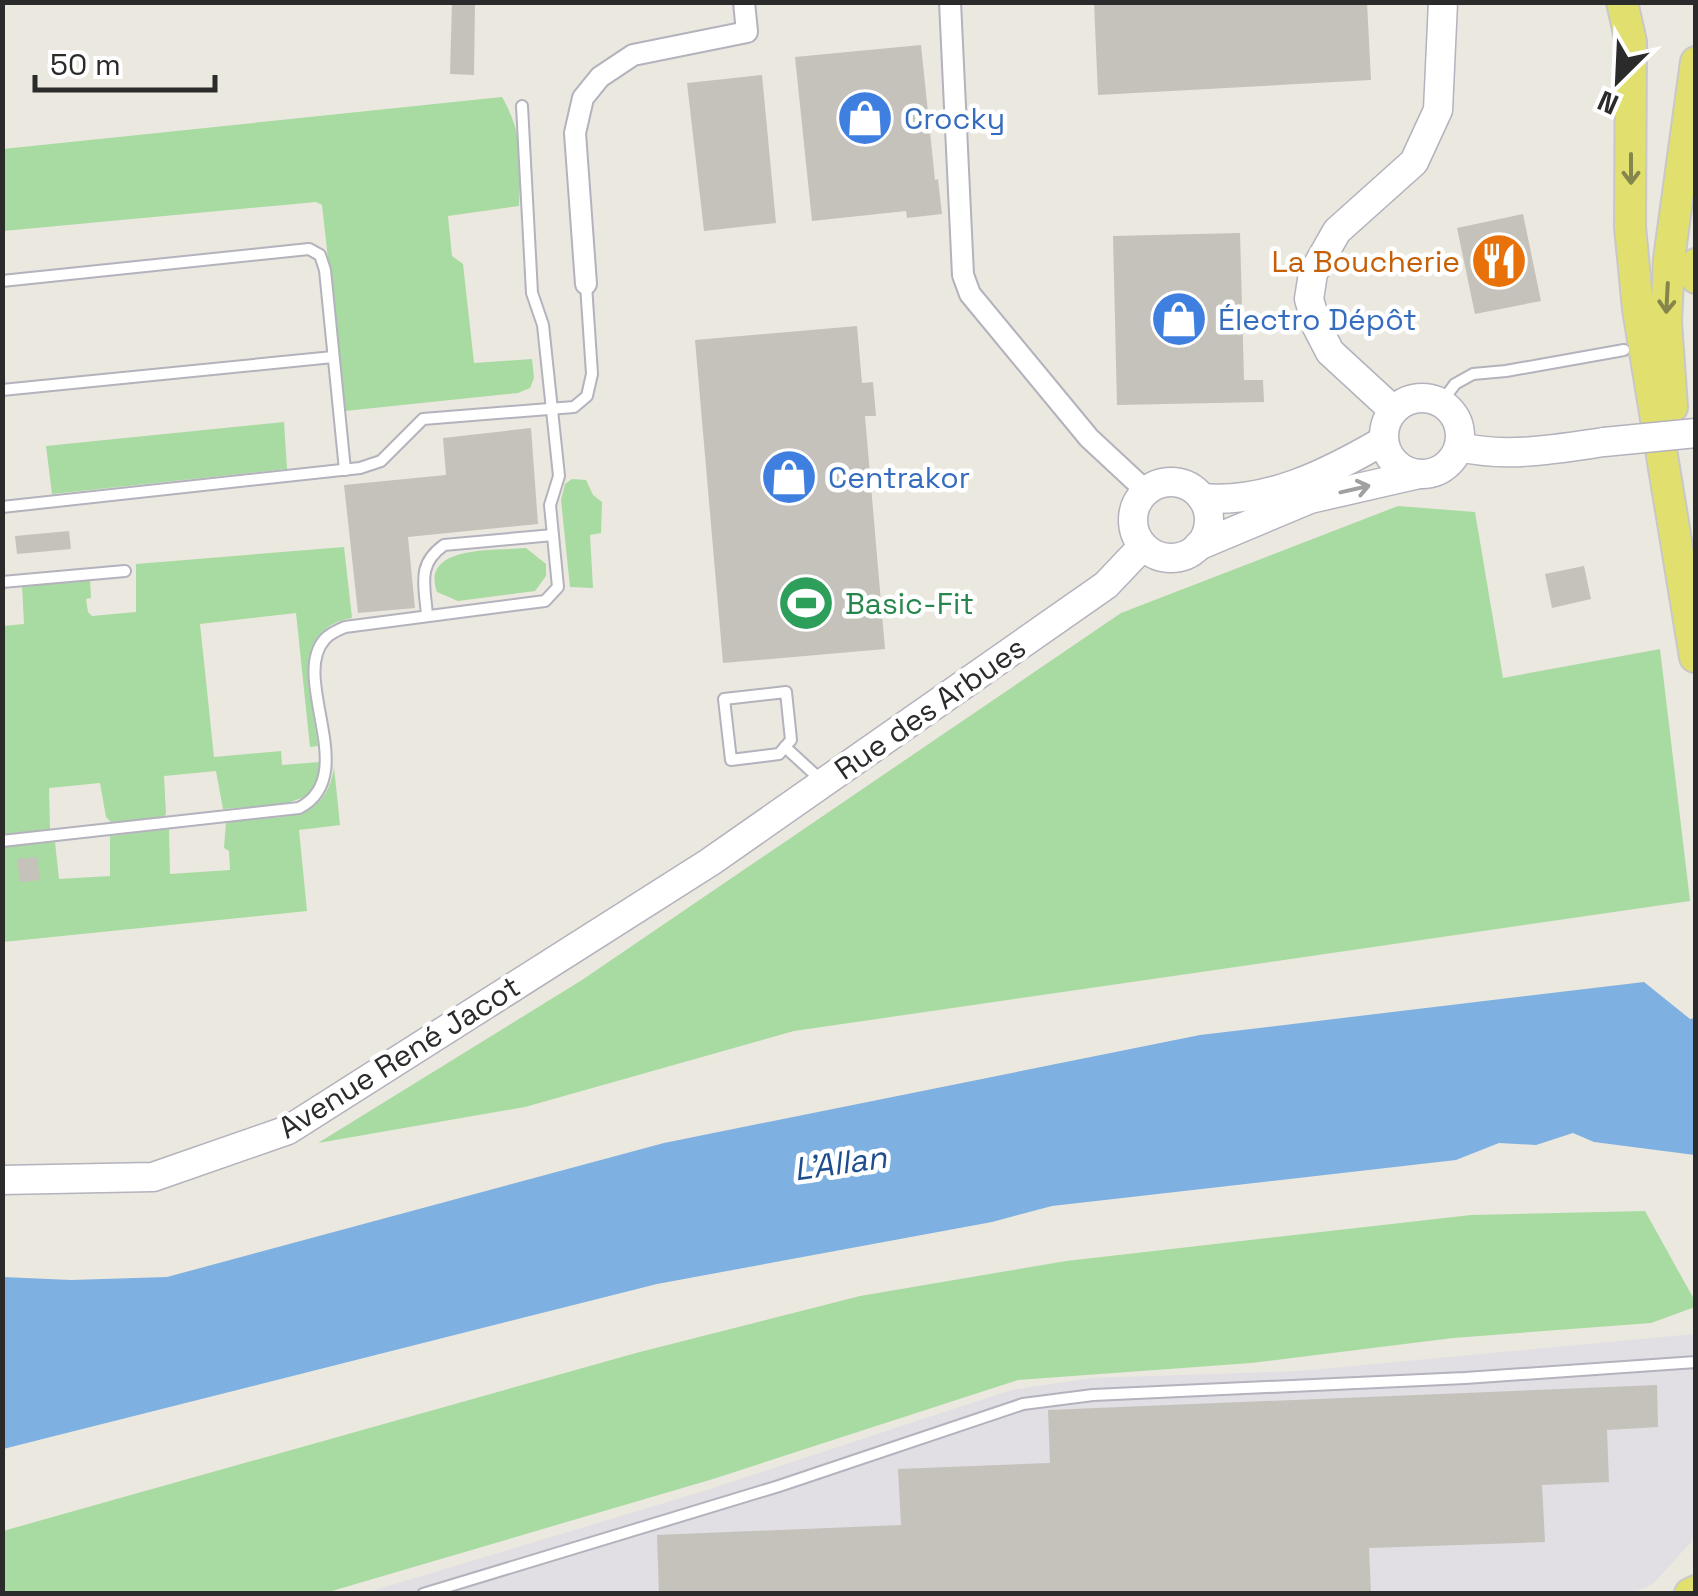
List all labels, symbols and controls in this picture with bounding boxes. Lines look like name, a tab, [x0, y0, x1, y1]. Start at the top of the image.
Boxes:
scale bar	[35, 30, 215, 92]
north arrow	[1568, 30, 1668, 130]
text: 50 m	[50, 45, 121, 84]
text: N	[1592, 83, 1624, 123]
shop icon: Crocky	[835, 88, 895, 148]
place label: Crocky	[904, 99, 1005, 138]
one-way arrow	[1622, 152, 1640, 184]
restaurant icon: La Boucherie	[1469, 231, 1529, 291]
place label: La Boucherie	[1271, 242, 1460, 281]
one-way arrow	[1657, 281, 1676, 313]
shop icon: Électro Dépôt	[1149, 289, 1209, 349]
place label: Électro Dépôt	[1218, 300, 1417, 339]
shop icon: Centrakor	[759, 447, 819, 507]
place label: Centrakor	[828, 458, 970, 497]
one-way arrow	[1338, 479, 1370, 497]
sports icon: Basic-Fit	[776, 573, 836, 633]
place label: Basic-Fit	[845, 584, 974, 623]
street label: Rue des Arbues	[827, 628, 1033, 788]
street label: Avenue René Jacot	[271, 967, 527, 1147]
water label: L'Allan	[791, 1137, 890, 1189]

